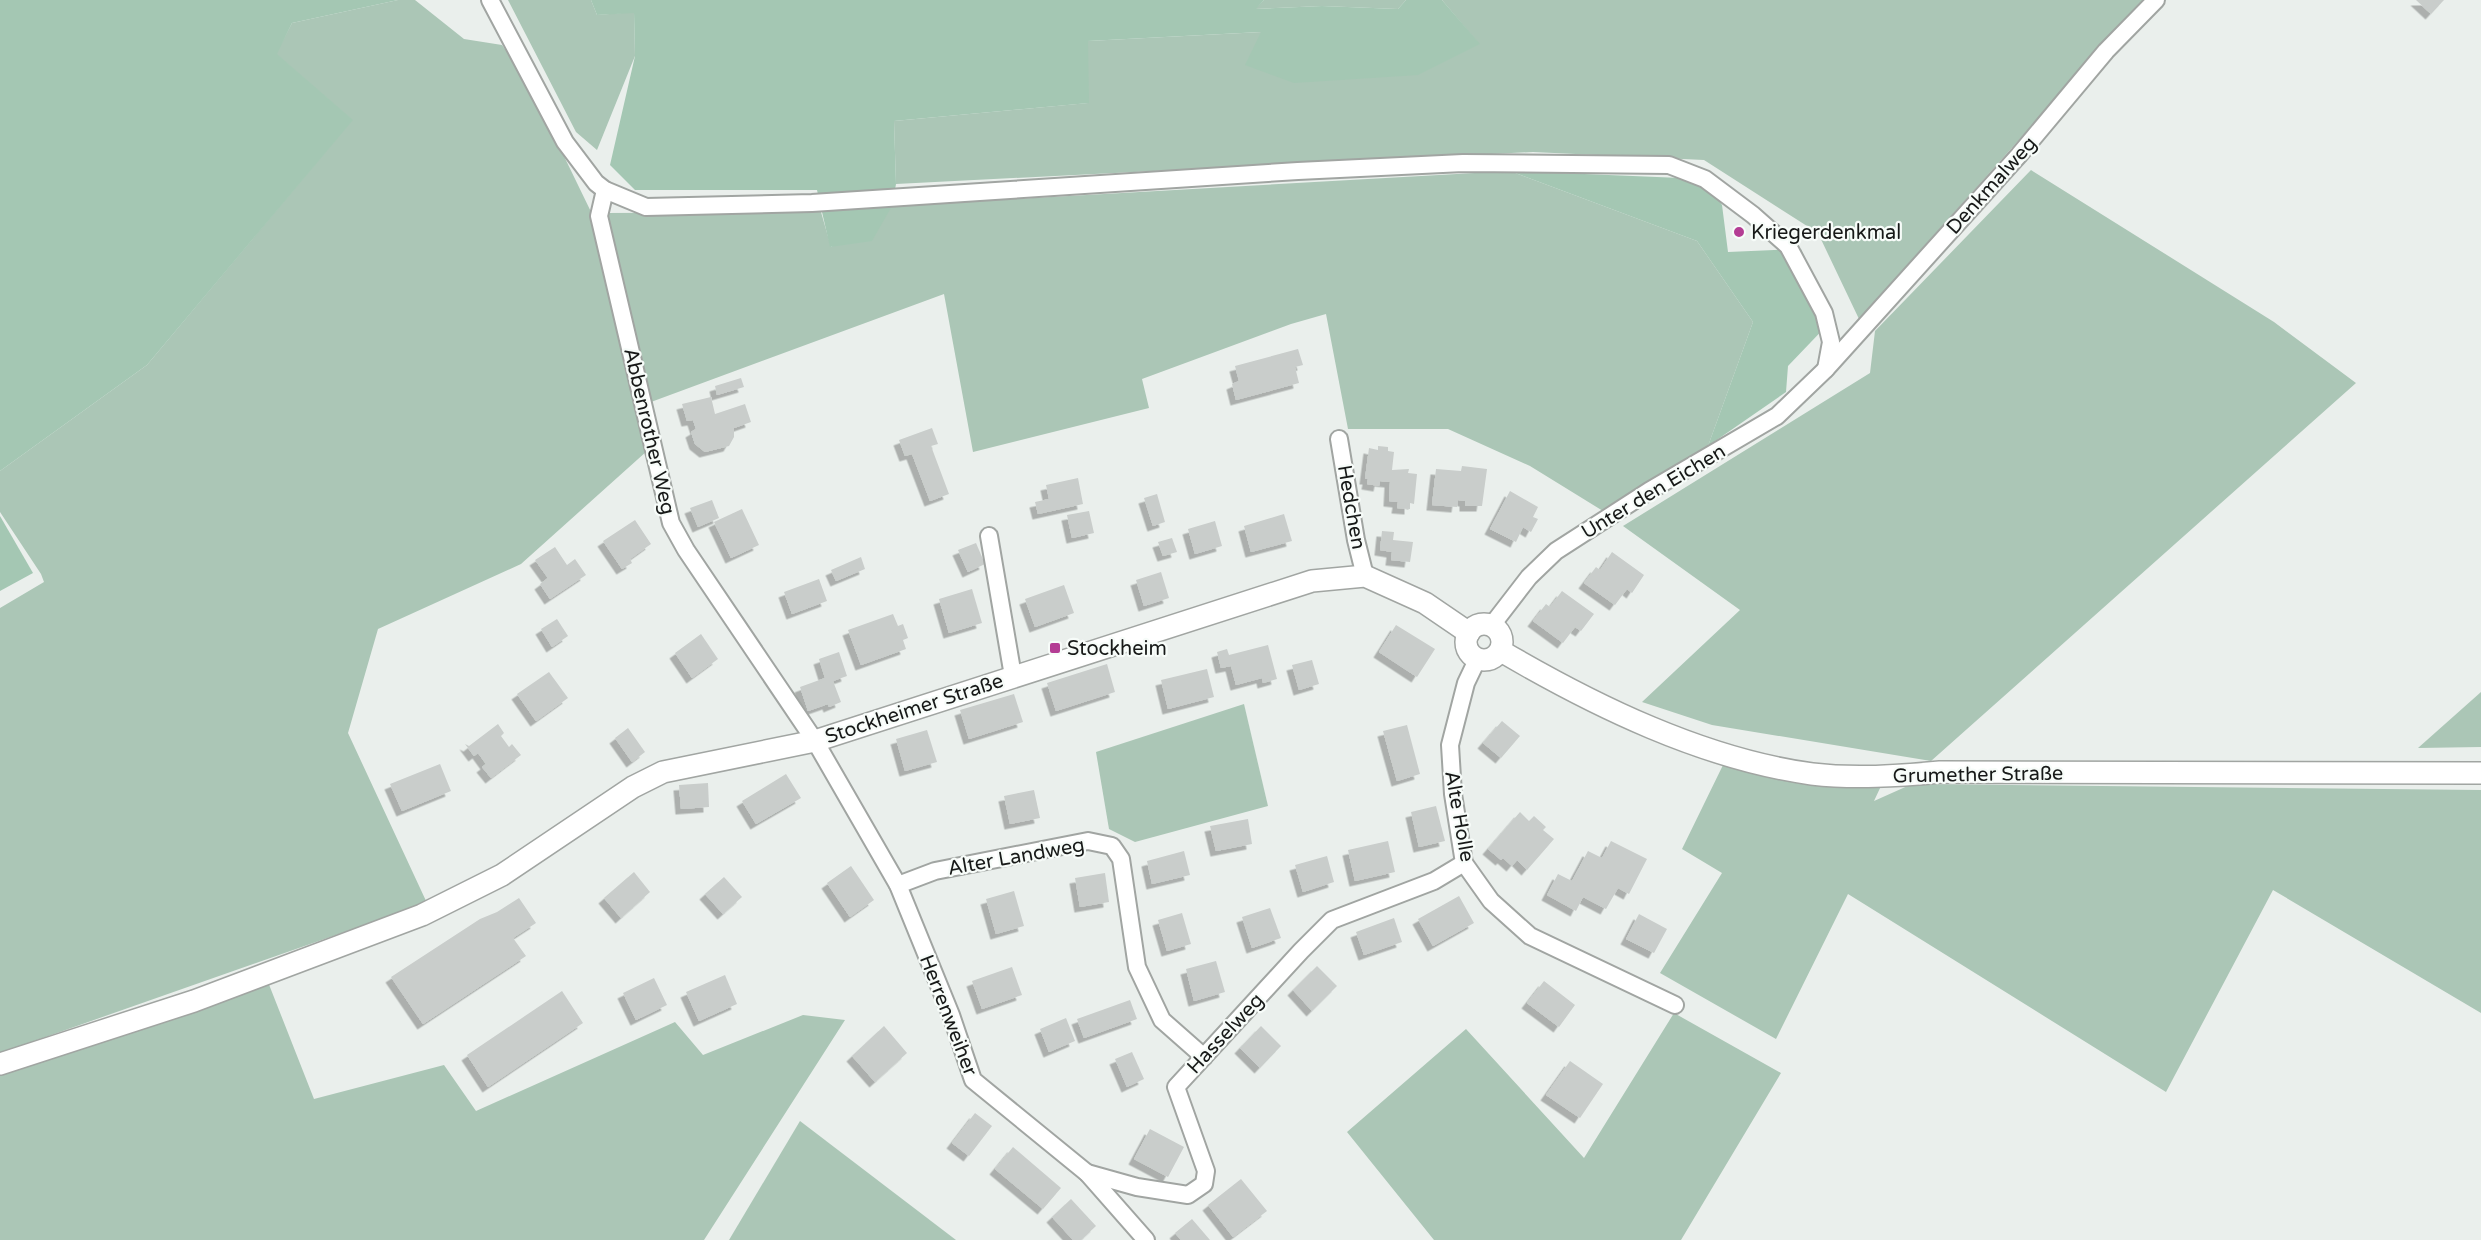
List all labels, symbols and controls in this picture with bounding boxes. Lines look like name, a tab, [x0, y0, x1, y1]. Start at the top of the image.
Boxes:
street label: Denkmalweg	[1942, 132, 2042, 240]
place label: Kriegerdenkmal	[1751, 221, 1901, 245]
marker: Kriegerdenkmal	[1732, 225, 1746, 239]
street label: Abbenrother Weg	[618, 346, 680, 517]
street label: Unter den Eichen	[1577, 439, 1730, 544]
street label: Hedchen	[1332, 463, 1370, 551]
place label: Stockheim	[1067, 637, 1167, 661]
marker: Stockheim	[1048, 641, 1062, 655]
street label: Stockheimer Straße	[822, 669, 1006, 749]
street label: Grumether Straße	[1893, 762, 2063, 788]
street label: Alte Holle	[1439, 769, 1479, 864]
street label: Alter Landweg	[946, 833, 1087, 881]
street label: Herrenweiher	[914, 951, 982, 1080]
street label: Hasselweg	[1182, 988, 1269, 1079]

